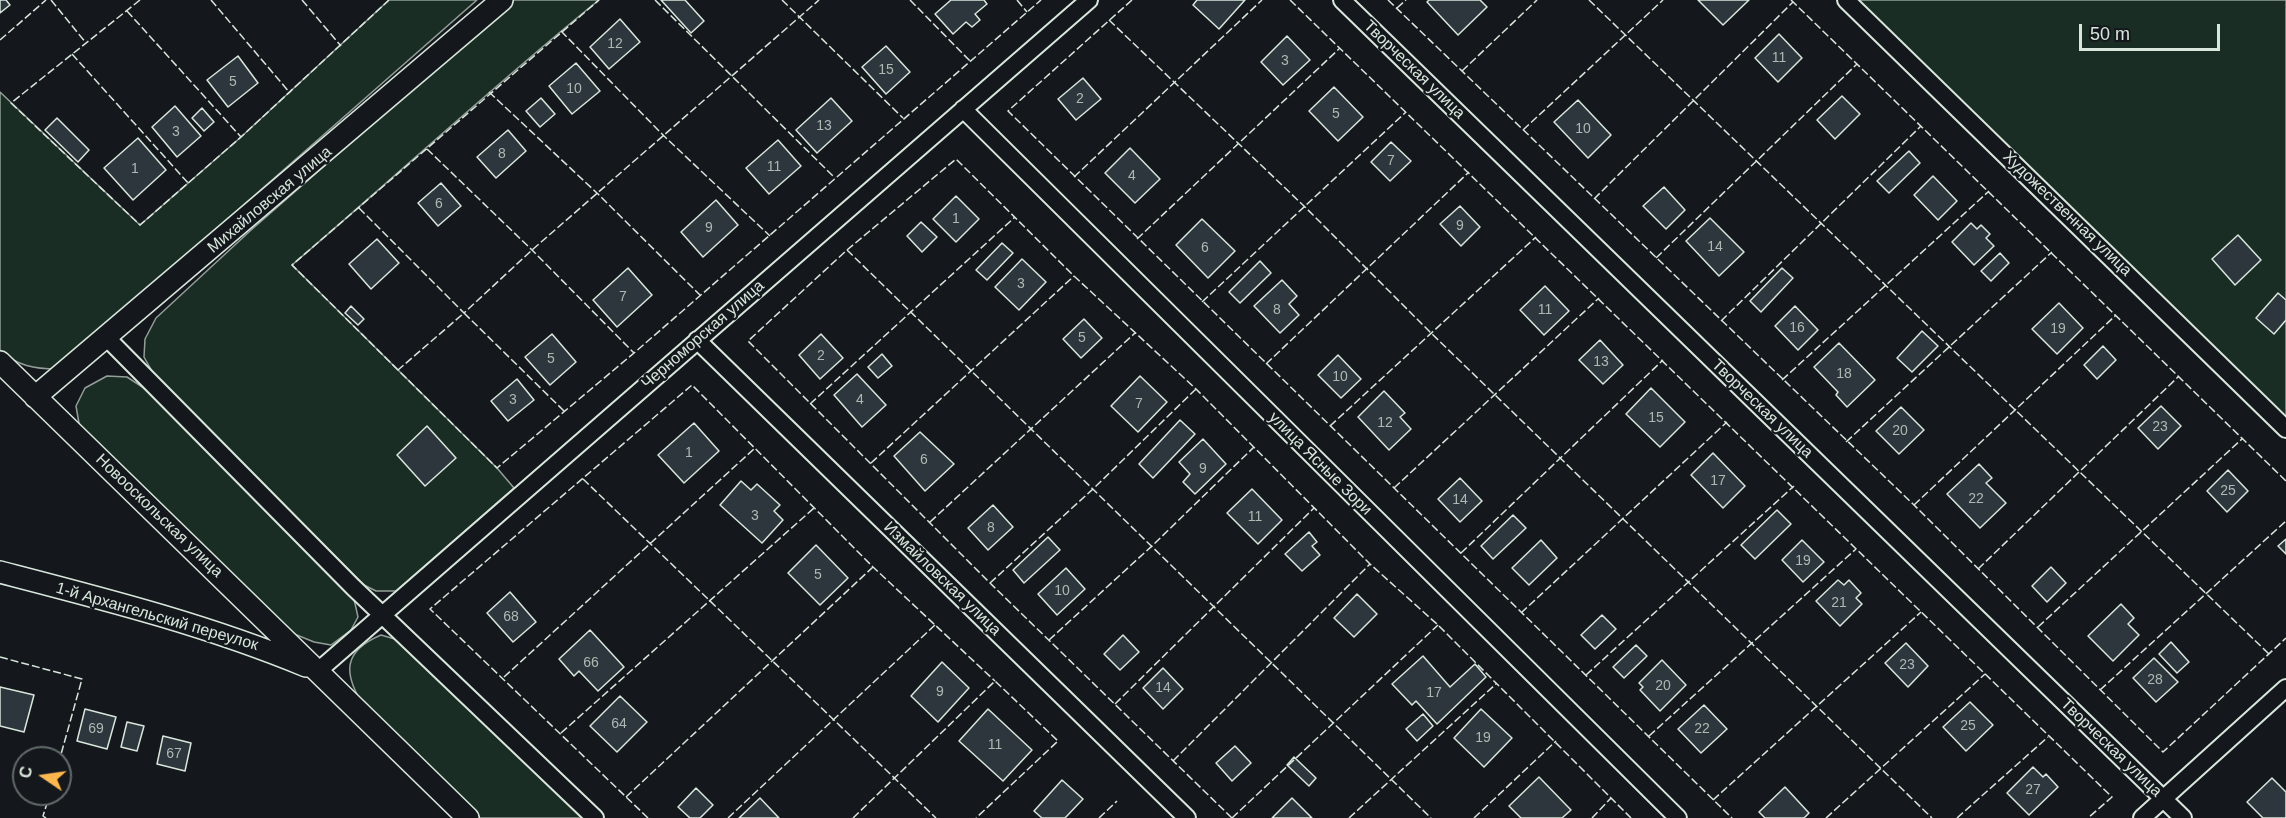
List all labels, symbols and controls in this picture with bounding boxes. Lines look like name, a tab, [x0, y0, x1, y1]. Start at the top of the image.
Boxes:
scale bar	[2082, 12, 2223, 50]
street label: Творческая улица	[1359, 17, 1469, 123]
text: 50 m	[2090, 24, 2130, 44]
house number: 12	[607, 36, 623, 52]
house number: 11	[1772, 50, 1786, 66]
house number: 3	[1281, 53, 1289, 69]
house number: 15	[878, 62, 894, 78]
house number: 5	[229, 74, 237, 90]
house number: 10	[566, 81, 582, 97]
house number: 2	[1076, 91, 1084, 107]
house number: 5	[1332, 106, 1340, 122]
house number: 13	[816, 118, 832, 134]
house number: 10	[1575, 121, 1591, 137]
house number: 3	[172, 124, 180, 140]
street label: Михайловская улица	[204, 143, 336, 257]
house number: 8	[498, 146, 506, 162]
street label: Художественная улица	[1999, 147, 2135, 281]
house number: 7	[1387, 153, 1395, 169]
house number: 11	[767, 159, 781, 175]
house number: 1	[131, 161, 139, 177]
house number: 4	[1128, 168, 1136, 184]
house number: 6	[435, 196, 443, 212]
house number: 1	[952, 211, 960, 227]
house number: 9	[1456, 218, 1464, 234]
house number: 9	[705, 220, 713, 236]
house number: 14	[1707, 239, 1723, 255]
house number: 6	[1201, 240, 1209, 256]
street label: Черноморская улица	[638, 276, 768, 394]
house number: 3	[1017, 276, 1025, 292]
house number: 7	[619, 289, 627, 305]
house number: 8	[1273, 302, 1281, 318]
house number: 11	[1538, 302, 1552, 318]
house number: 16	[1789, 320, 1805, 336]
house number: 19	[2050, 321, 2066, 337]
house number: 5	[1078, 330, 1086, 346]
house number: 2	[817, 348, 825, 364]
house number: 5	[547, 351, 555, 367]
house number: 13	[1593, 354, 1609, 370]
street label: Творческая улица	[1707, 356, 1817, 462]
house number: 18	[1836, 366, 1852, 382]
house number: 10	[1332, 369, 1348, 385]
house number: 3	[509, 392, 517, 408]
house number: 4	[856, 392, 864, 408]
house number: 7	[1135, 396, 1143, 412]
street label: улица Ясные Зори	[1264, 408, 1376, 520]
house number: 15	[1648, 410, 1664, 426]
house number: 12	[1377, 415, 1393, 431]
house number: 23	[2152, 419, 2168, 435]
house number: 20	[1892, 423, 1908, 439]
house number: 1	[685, 445, 693, 461]
street label: Новооскольская улица	[91, 450, 227, 582]
house number: 6	[920, 452, 928, 468]
house number: 9	[1199, 461, 1207, 477]
house number: 17	[1710, 473, 1726, 489]
house number: 25	[2220, 483, 2236, 499]
house number: 22	[1968, 491, 1984, 507]
house number: 14	[1452, 492, 1468, 508]
house number: 3	[751, 508, 759, 524]
house number: 11	[1248, 509, 1262, 525]
street label: Измайловская улица	[879, 518, 1005, 640]
house number: 8	[987, 520, 995, 536]
house number: 19	[1795, 553, 1811, 569]
house number: 5	[814, 567, 822, 583]
street label: 1-й Архангельский переулок	[54, 579, 260, 655]
house number: 10	[1054, 583, 1070, 599]
house number: 21	[1831, 595, 1847, 611]
house number: 68	[503, 609, 519, 625]
house number: 66	[583, 655, 599, 671]
house number: 23	[1899, 657, 1915, 673]
house number: 28	[2147, 672, 2163, 688]
house number: 20	[1655, 678, 1671, 694]
house number: 14	[1155, 680, 1171, 696]
house number: 9	[936, 684, 944, 700]
house number: 17	[1426, 685, 1442, 701]
street label: Творческая улица	[2056, 695, 2166, 801]
house number: 64	[611, 716, 627, 732]
house number: 25	[1960, 718, 1976, 734]
house number: 69	[88, 721, 104, 737]
house number: 22	[1694, 721, 1710, 737]
house number: 19	[1475, 730, 1491, 746]
house number: 11	[988, 737, 1002, 753]
north arrow	[12, 746, 72, 806]
house number: 67	[166, 746, 182, 762]
text: С	[16, 765, 36, 780]
house number: 27	[2025, 782, 2041, 798]

